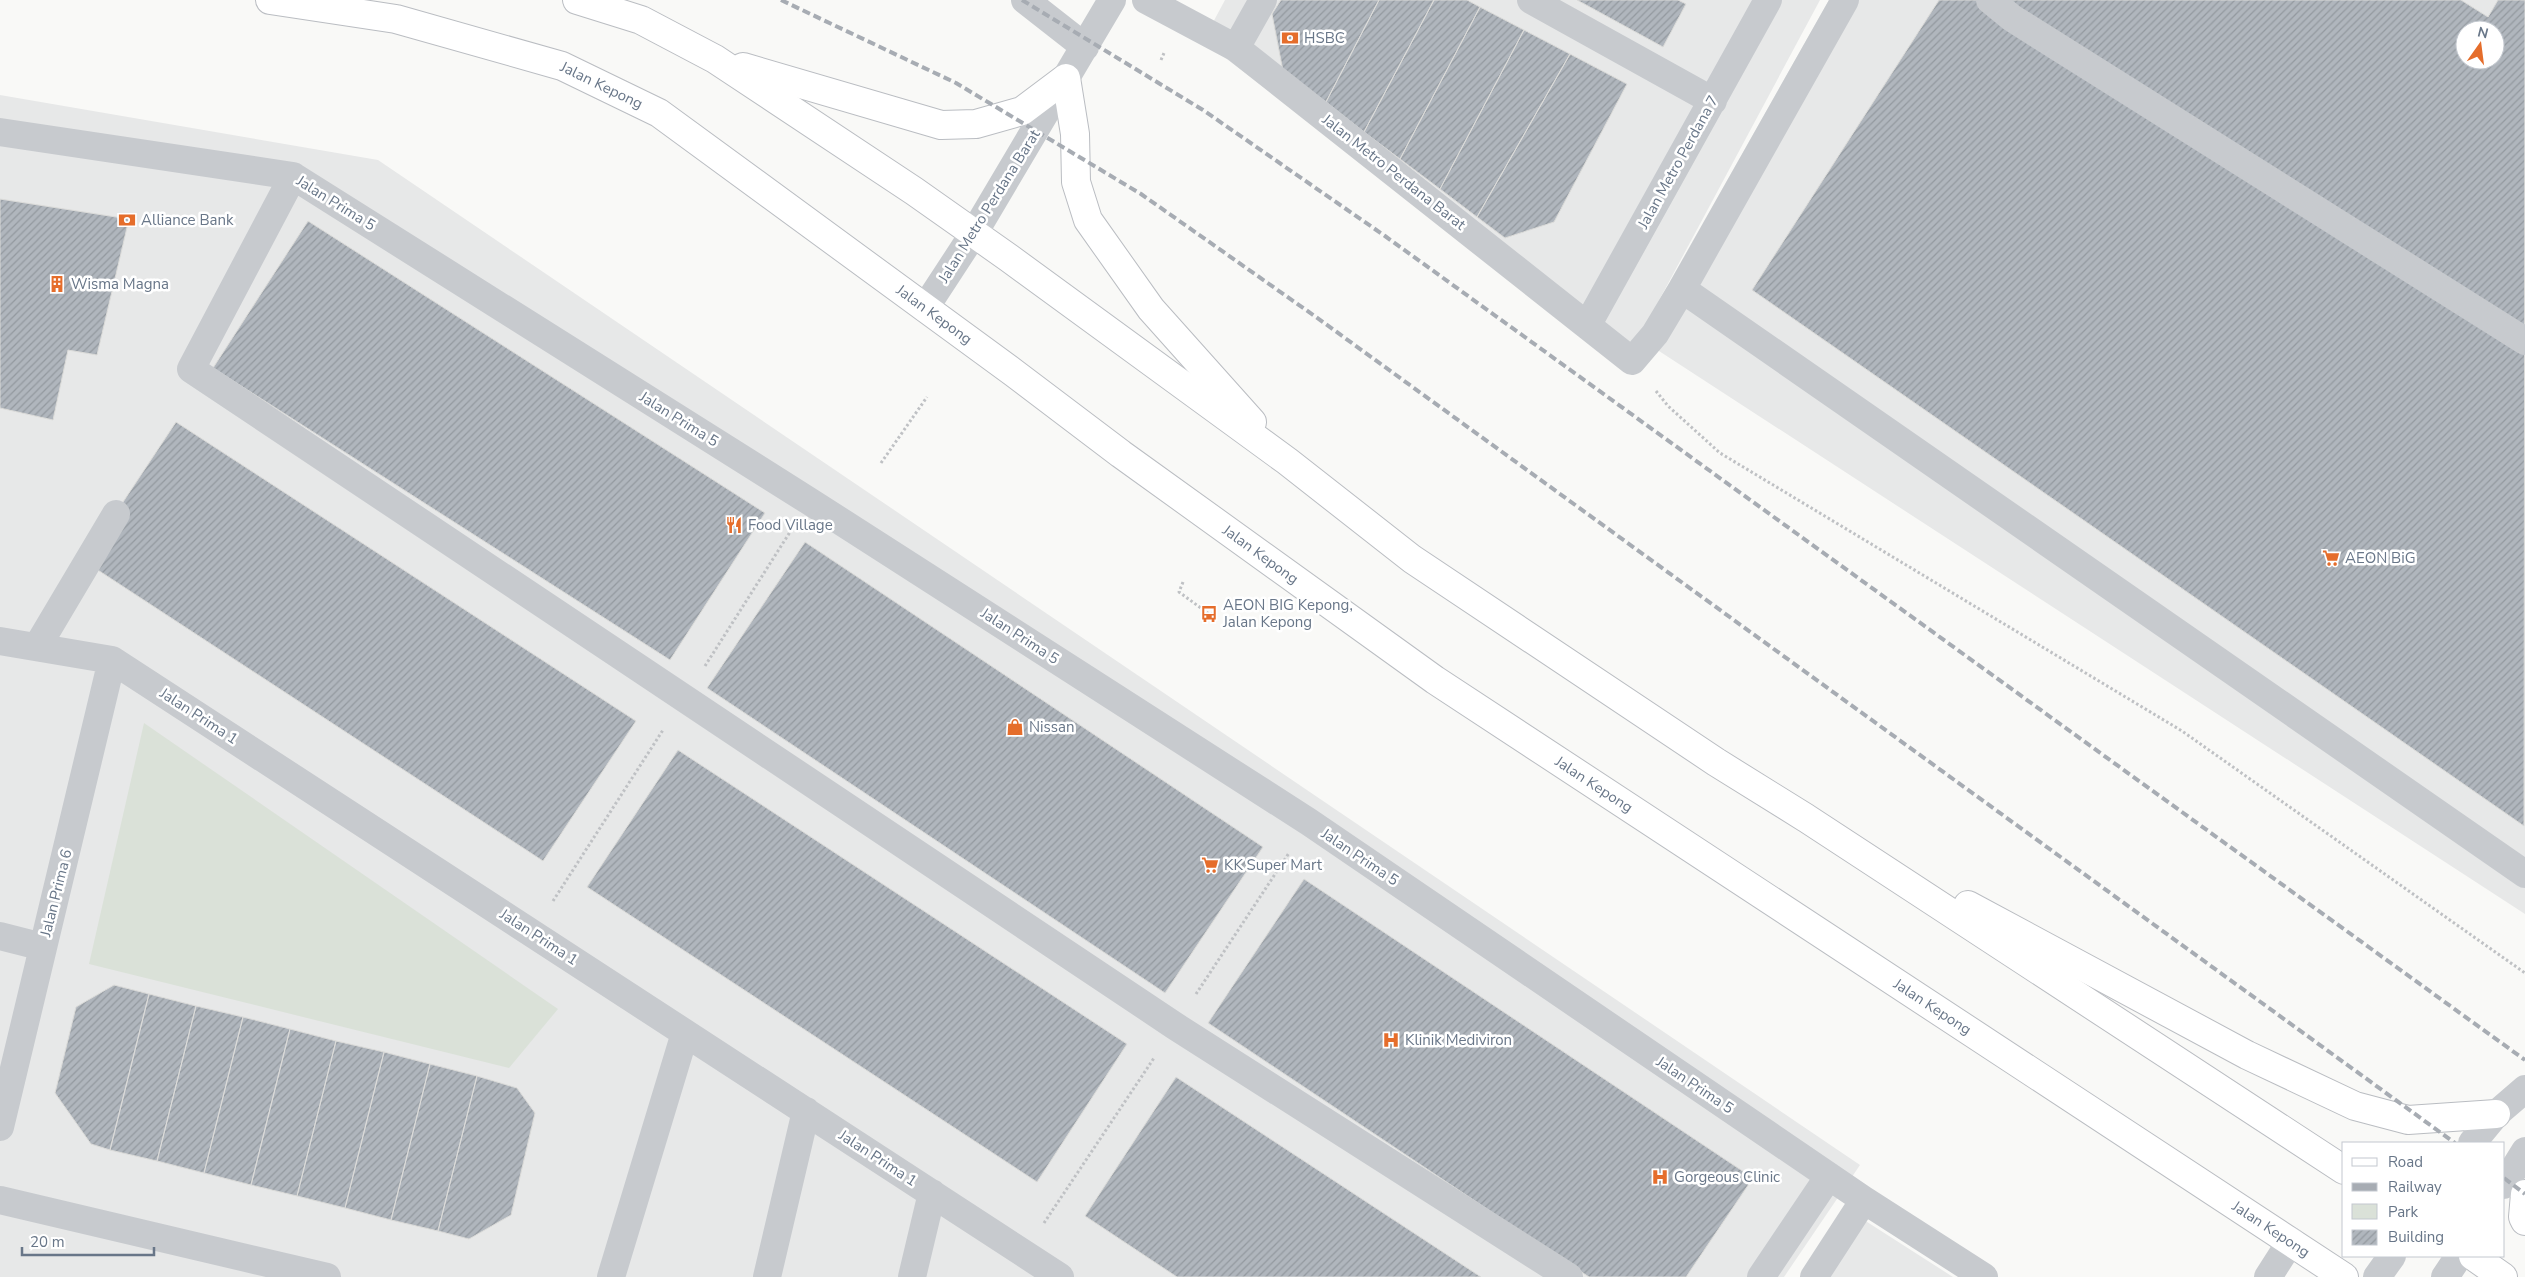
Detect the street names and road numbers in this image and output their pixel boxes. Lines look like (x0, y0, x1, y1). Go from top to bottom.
street label: Jalan Kepong (556, 56, 646, 114)
street label: Jalan Metro Perdana 7 (1633, 92, 1723, 233)
street label: Jalan Metro Perdana Barat (1317, 109, 1471, 235)
street label: Jalan Metro Perdana Barat (933, 125, 1045, 287)
street label: Jalan Prima 5 (292, 170, 379, 235)
street label: Jalan Kepong (892, 280, 976, 349)
street label: Jalan Prima 5 (635, 386, 722, 451)
street label: Jalan Kepong (1218, 520, 1303, 589)
street label: Jalan Prima 5 (976, 603, 1063, 669)
street label: Jalan Prima 1 (155, 683, 242, 749)
street label: Jalan Kepong (1550, 751, 1637, 817)
street label: Jalan Prima 5 (1317, 823, 1403, 890)
street label: Jalan Prima 6 (35, 847, 77, 940)
street label: Jalan Prima 1 (495, 904, 582, 970)
street label: Jalan Kepong (1889, 973, 1975, 1040)
street label: Jalan Prima 5 (1652, 1051, 1738, 1118)
street label: Jalan Prima 1 (834, 1125, 921, 1191)
street label: Jalan Kepong (2227, 1196, 2314, 1262)

